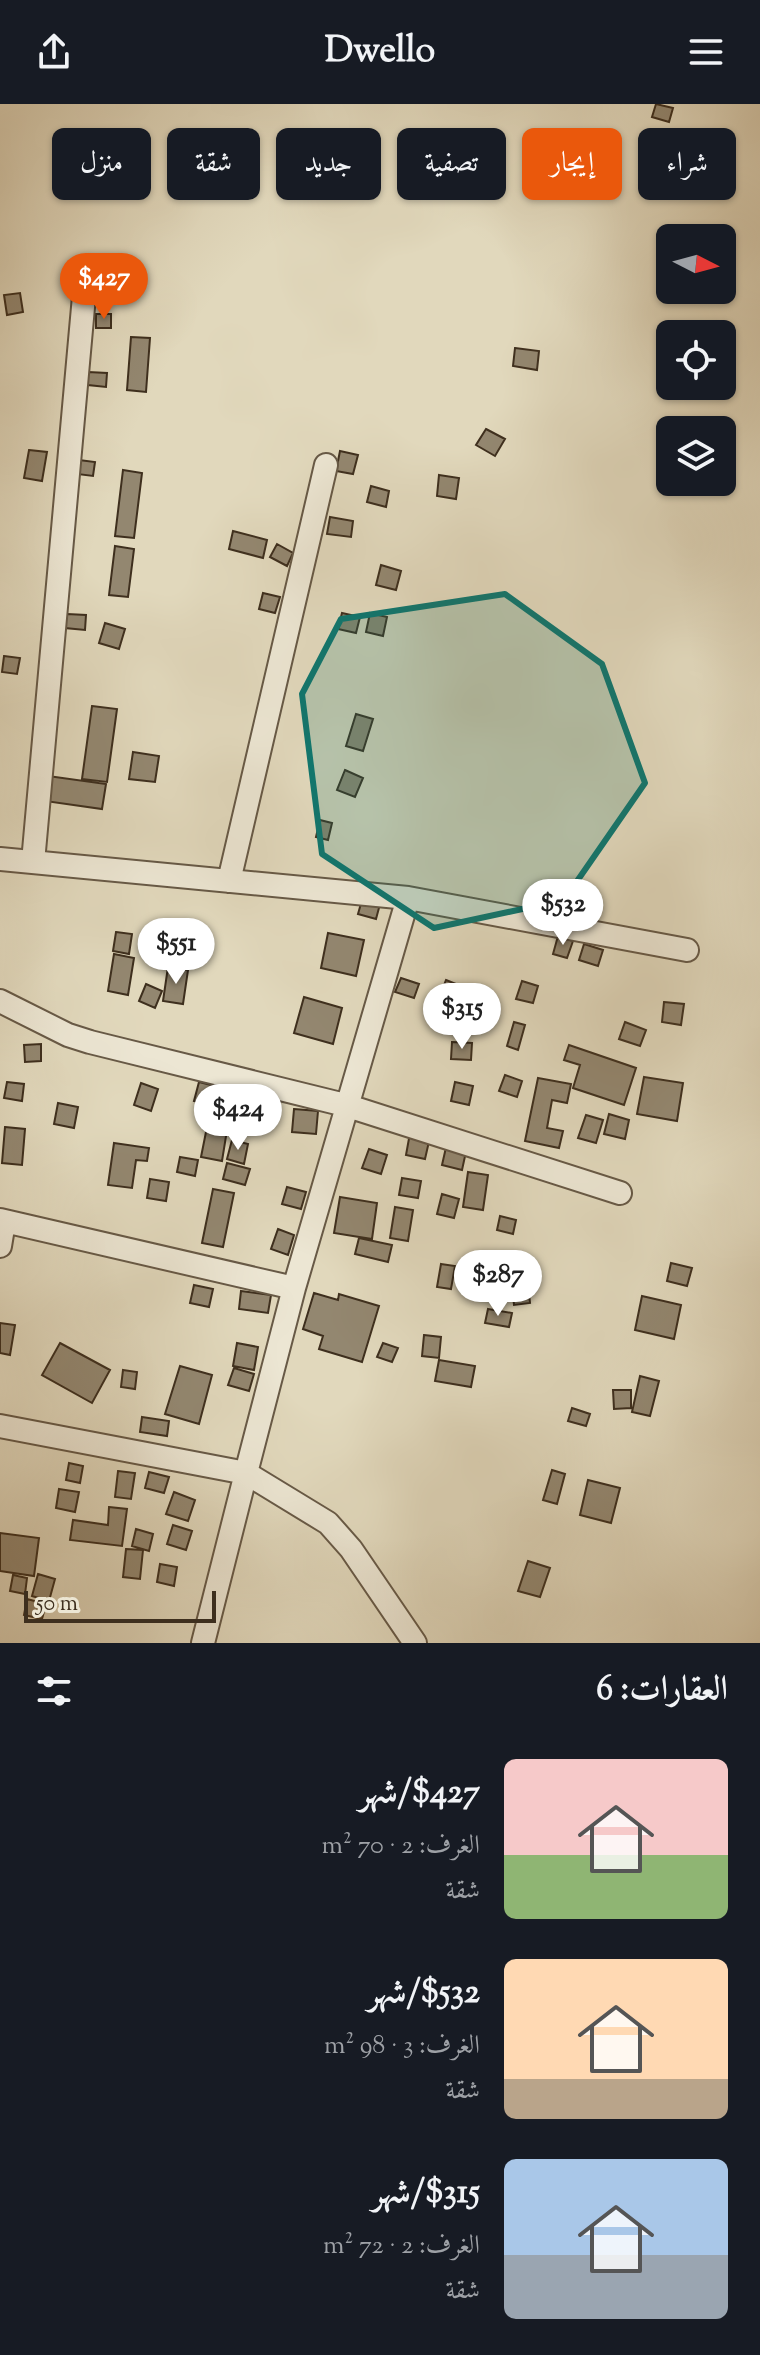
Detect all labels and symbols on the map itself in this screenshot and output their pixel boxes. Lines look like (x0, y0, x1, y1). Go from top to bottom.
north arrow (656, 224, 736, 304)
pin: $427 (57, 253, 151, 321)
pin: $532 (516, 879, 610, 947)
pin: $551 (129, 918, 223, 986)
pin: $315 (415, 983, 509, 1051)
pin: $424 (191, 1084, 285, 1152)
pin: $287 (451, 1250, 545, 1318)
scale bar (24, 1587, 216, 1623)

